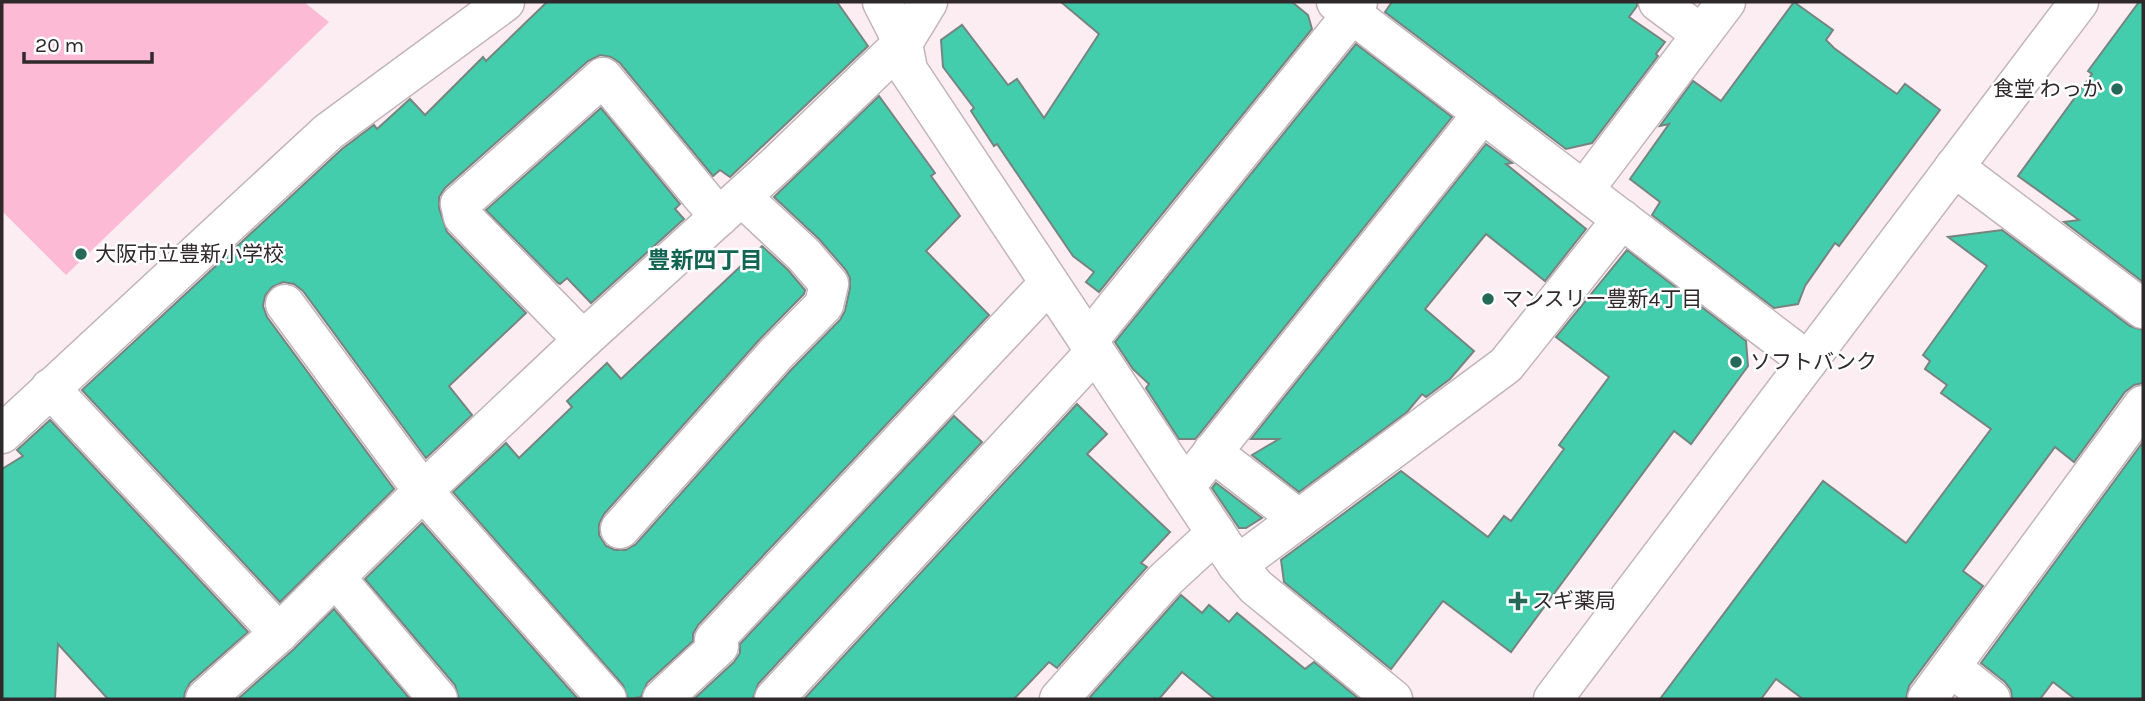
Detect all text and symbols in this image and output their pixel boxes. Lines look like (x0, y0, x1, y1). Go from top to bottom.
scale bar (24, 21, 152, 65)
text: 20 m (35, 33, 84, 57)
place label: 食堂 わっか (1993, 77, 2103, 101)
marker: 食堂 わっか (2109, 81, 2125, 97)
place label: 大阪市立豊新小学校 (95, 242, 284, 266)
marker: 大阪市立豊新小学校 (73, 246, 89, 262)
district label: 豊新四丁目 (648, 247, 763, 274)
place label: マンスリー豊新4丁目 (1502, 287, 1702, 311)
marker: マンスリー豊新4丁目 (1480, 291, 1496, 307)
place label: ソフトバンク (1750, 350, 1877, 374)
marker: ソフトバンク (1728, 354, 1744, 370)
place label: スギ薬局 (1532, 589, 1616, 613)
marker: スギ薬局 (1510, 593, 1526, 609)

